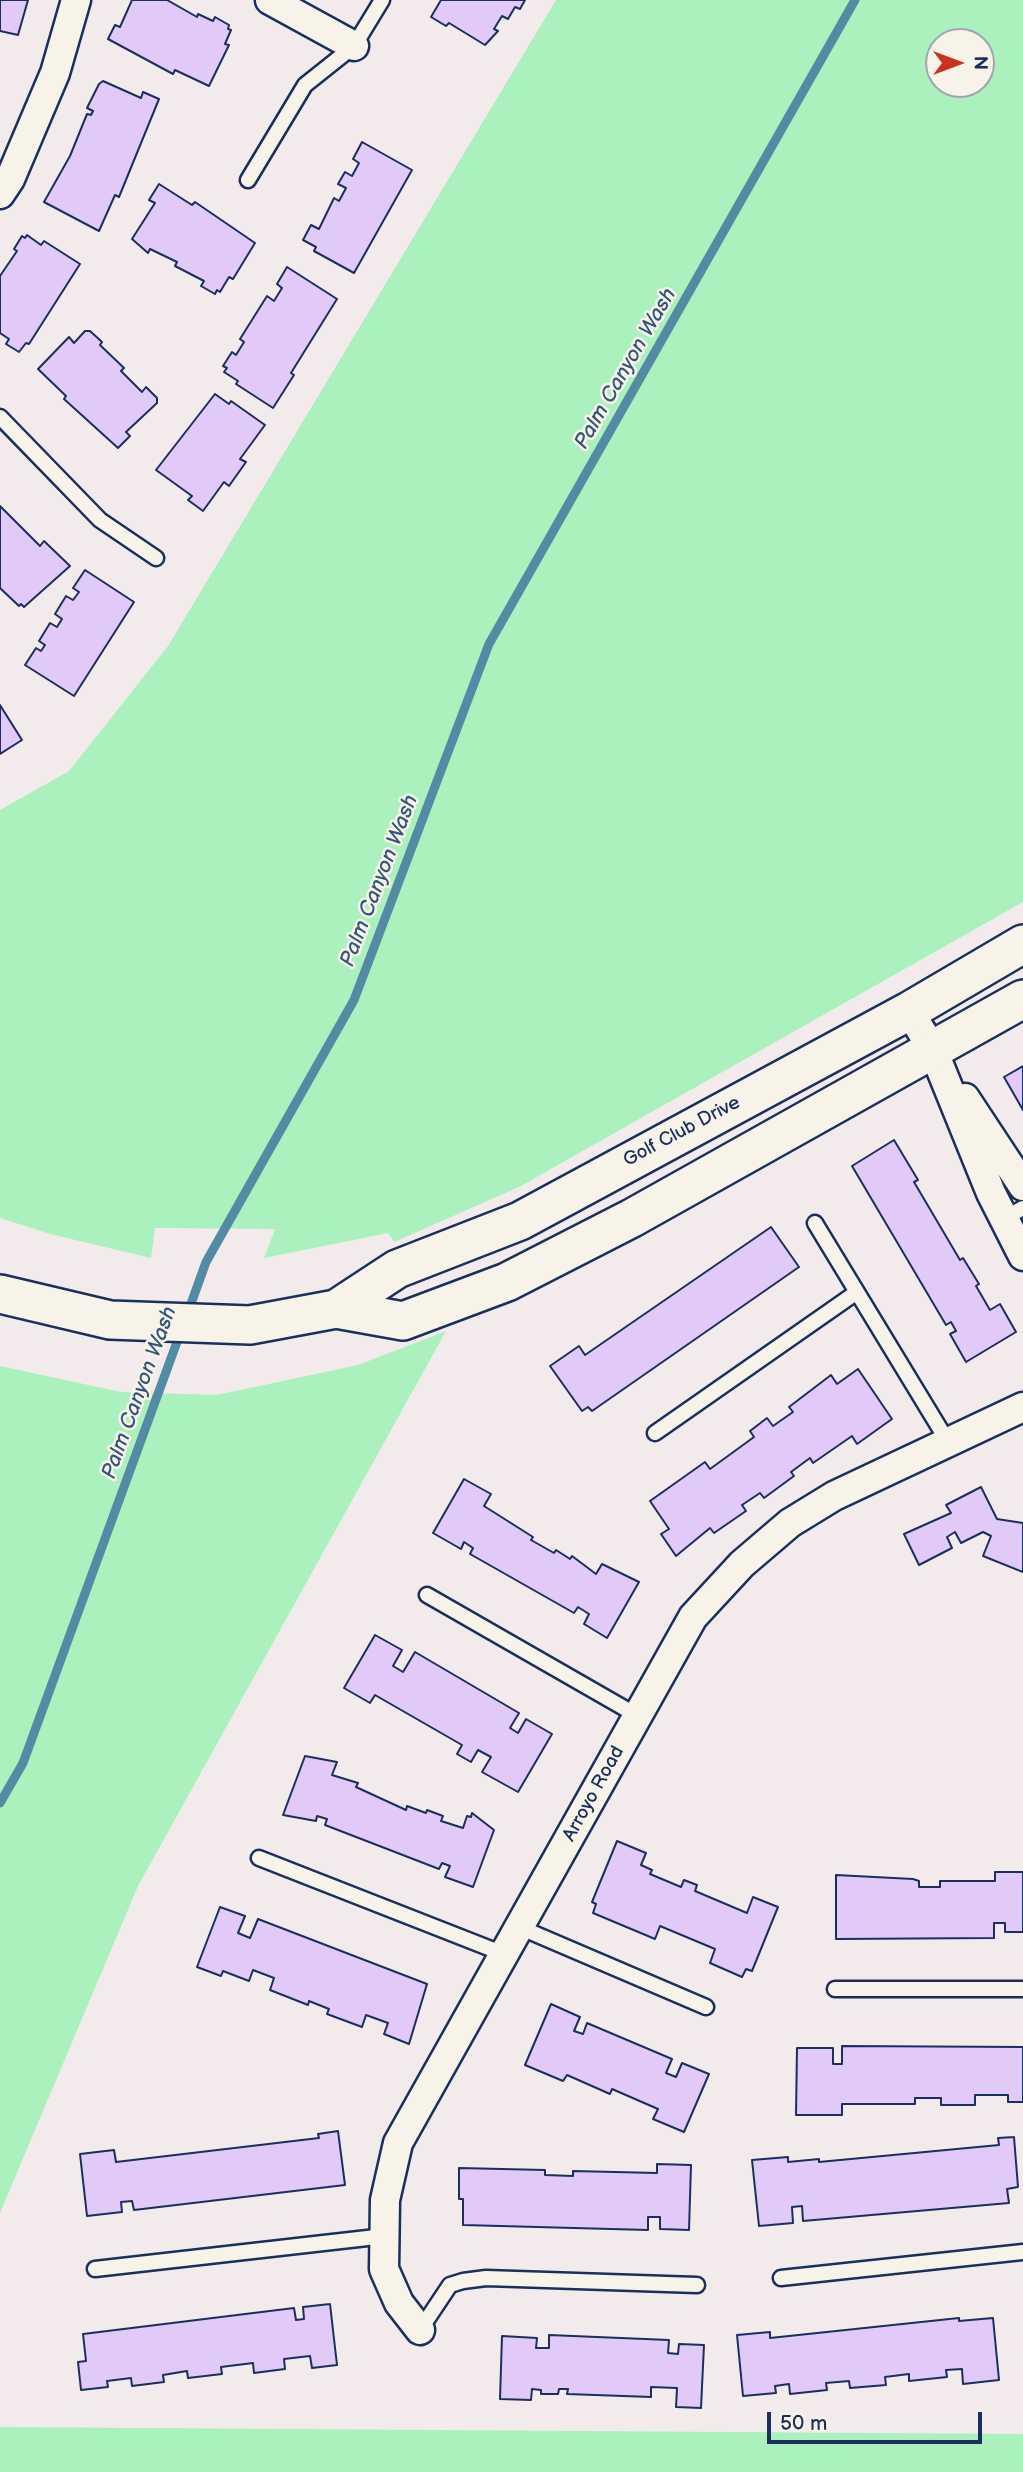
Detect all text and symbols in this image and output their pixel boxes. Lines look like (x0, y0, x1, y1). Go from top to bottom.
north arrow (925, 28, 995, 98)
text: N (968, 56, 991, 70)
water label: Palm Canyon Wash (570, 284, 682, 454)
water label: Palm Canyon Wash (336, 792, 424, 970)
street label: Golf Club Drive (620, 1092, 744, 1172)
water label: Palm Canyon Wash (97, 1303, 183, 1483)
street label: Arroyo Road (558, 1742, 630, 1846)
scale bar (771, 2398, 986, 2442)
text: 50 m (780, 2411, 827, 2436)

